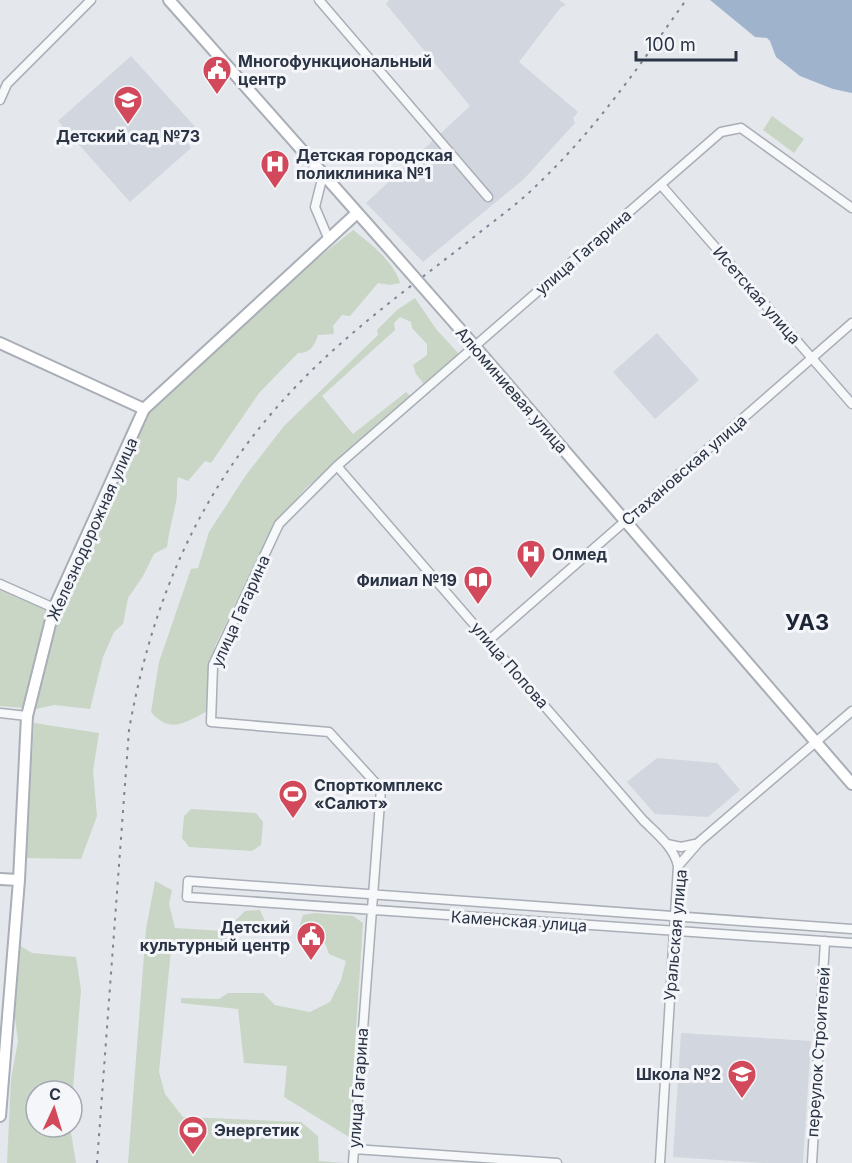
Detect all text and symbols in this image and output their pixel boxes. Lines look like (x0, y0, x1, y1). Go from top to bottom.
scale bar (636, 24, 736, 62)
text: 100 m (645, 34, 696, 55)
place label: Многофункциональный центр (238, 51, 432, 89)
public building icon: Многофункциональный центр (201, 54, 233, 96)
school or university icon: Детский сад №73 (112, 84, 144, 126)
place label: Детский сад №73 (56, 126, 200, 146)
place label: Детская городская поликлиника №1 (296, 145, 453, 183)
hospital icon: Детская городская поликлиника №1 (259, 148, 291, 190)
street label: улица Гагарина (531, 205, 635, 299)
street label: Исетская улица (709, 242, 805, 348)
street label: Алюминиевая улица (452, 323, 572, 457)
street label: Стахановская улица (617, 410, 751, 530)
street label: Железнодорожная улица (42, 434, 142, 624)
hospital icon: Олмед (515, 538, 547, 580)
place label: Олмед (552, 544, 608, 564)
street label: улица Гагарина (206, 552, 274, 670)
library icon: Филиал №19 (462, 564, 494, 606)
place label: Филиал №19 (356, 570, 457, 590)
district label: УАЗ (785, 609, 829, 635)
street label: улица Попова (467, 618, 553, 712)
place label: Спорткомплекс «Салют» (314, 775, 443, 813)
sports icon: Спорткомплекс «Салют» (277, 778, 309, 820)
street label: Уральская улица (659, 868, 691, 1002)
street label: Каменская улица (450, 906, 588, 936)
place label: Детский культурный центр (140, 917, 290, 955)
public building icon: Детский культурный центр (295, 920, 327, 962)
street label: переулок Строителей (802, 966, 834, 1138)
street label: улица Гагарина (344, 1027, 372, 1149)
school or university icon: Школа №2 (726, 1058, 758, 1100)
place label: Школа №2 (636, 1064, 721, 1084)
north arrow (24, 1079, 84, 1139)
text: С (48, 1084, 62, 1104)
sports icon: Энергетик (177, 1114, 209, 1156)
place label: Энергетик (214, 1120, 300, 1140)

